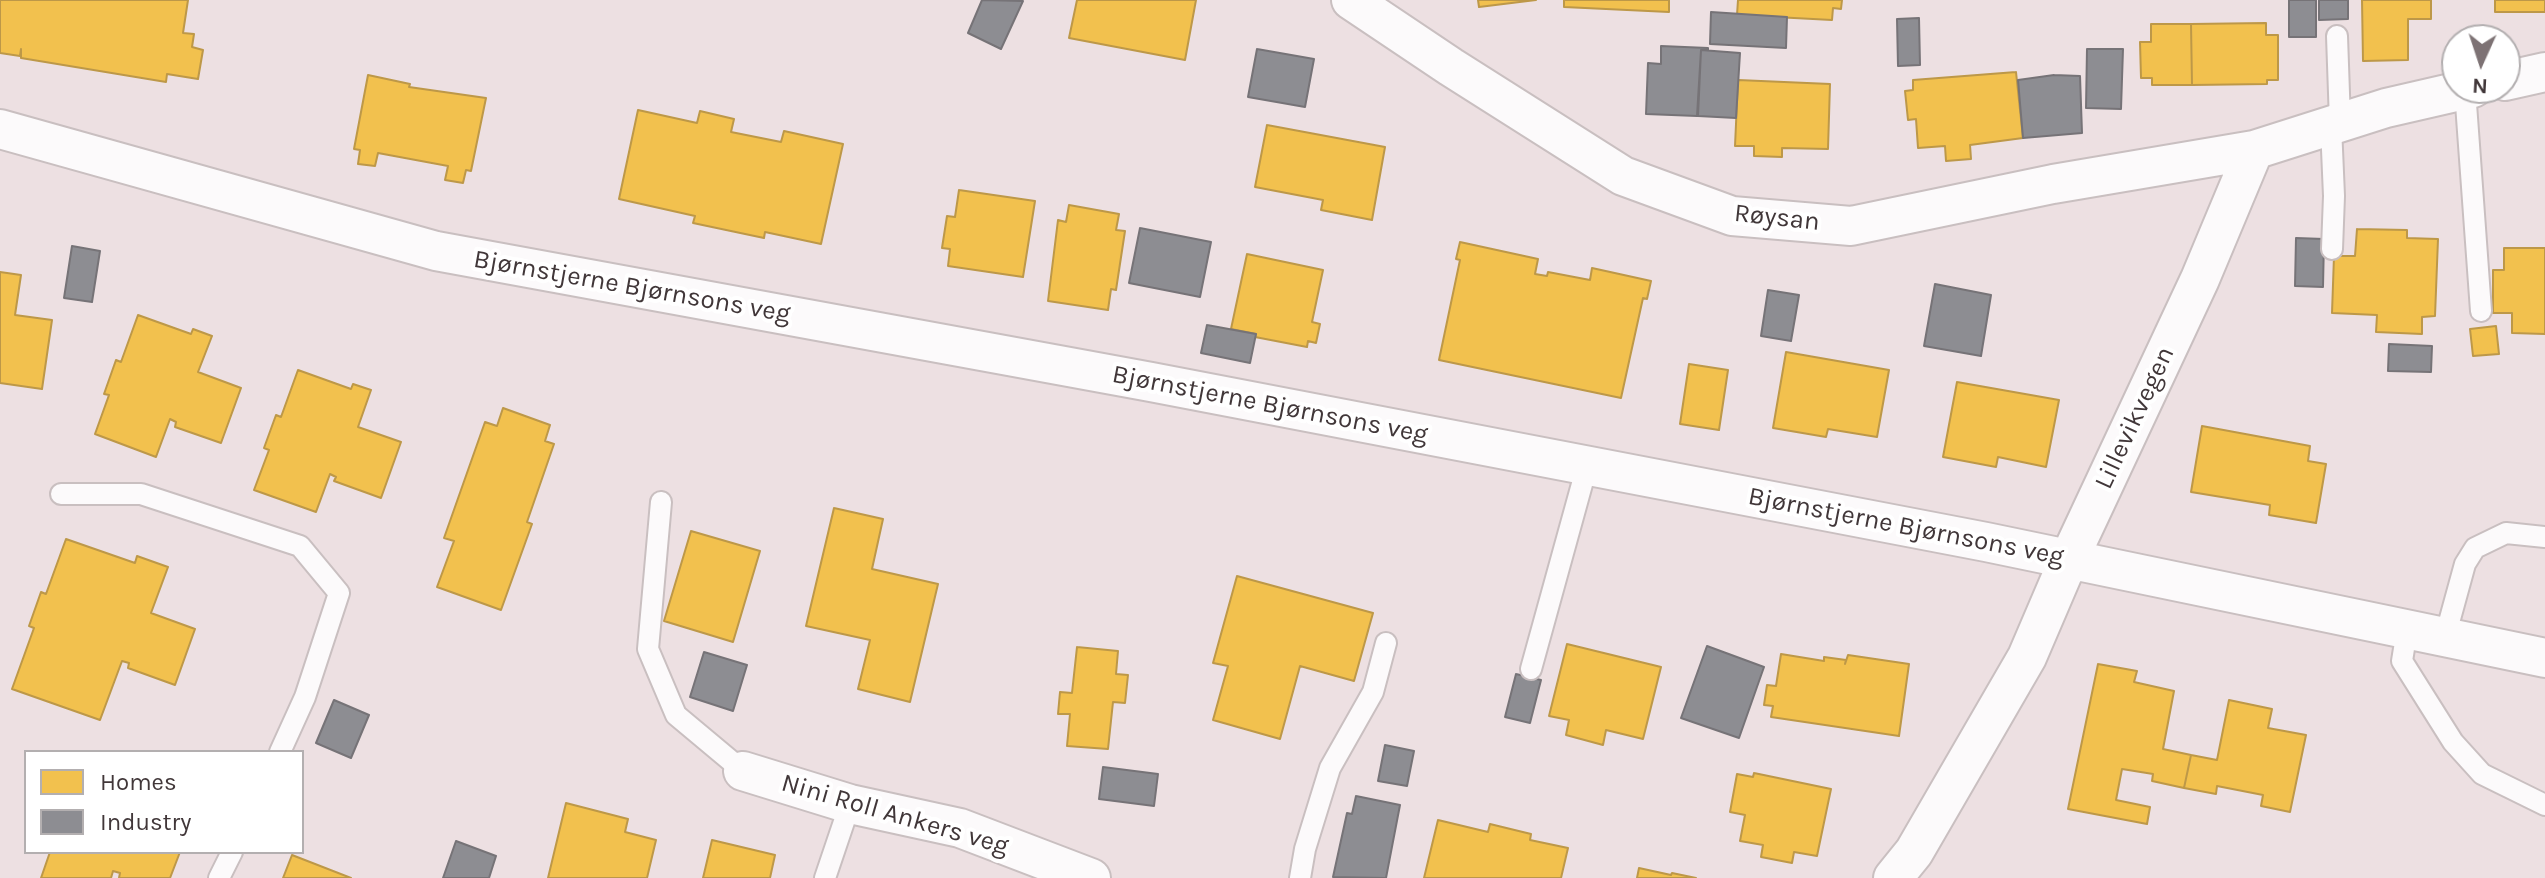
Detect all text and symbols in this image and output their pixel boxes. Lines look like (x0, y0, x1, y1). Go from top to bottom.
north arrow (2441, 24, 2521, 104)
text: N (2471, 73, 2488, 99)
street label: Røysan (1733, 198, 1821, 238)
street label: Bjørnstjerne Bjørnsons veg (471, 244, 793, 330)
street label: Lillevikvegen (2088, 342, 2182, 494)
street label: Bjørnstjerne Bjørnsons veg (1109, 359, 1431, 451)
street label: Bjørnstjerne Bjørnsons veg (1745, 481, 2067, 573)
legend (24, 750, 304, 854)
text: Homes (100, 768, 177, 796)
street label: Nini Roll Ankers veg (778, 768, 1012, 862)
text: Industry (100, 808, 191, 836)

